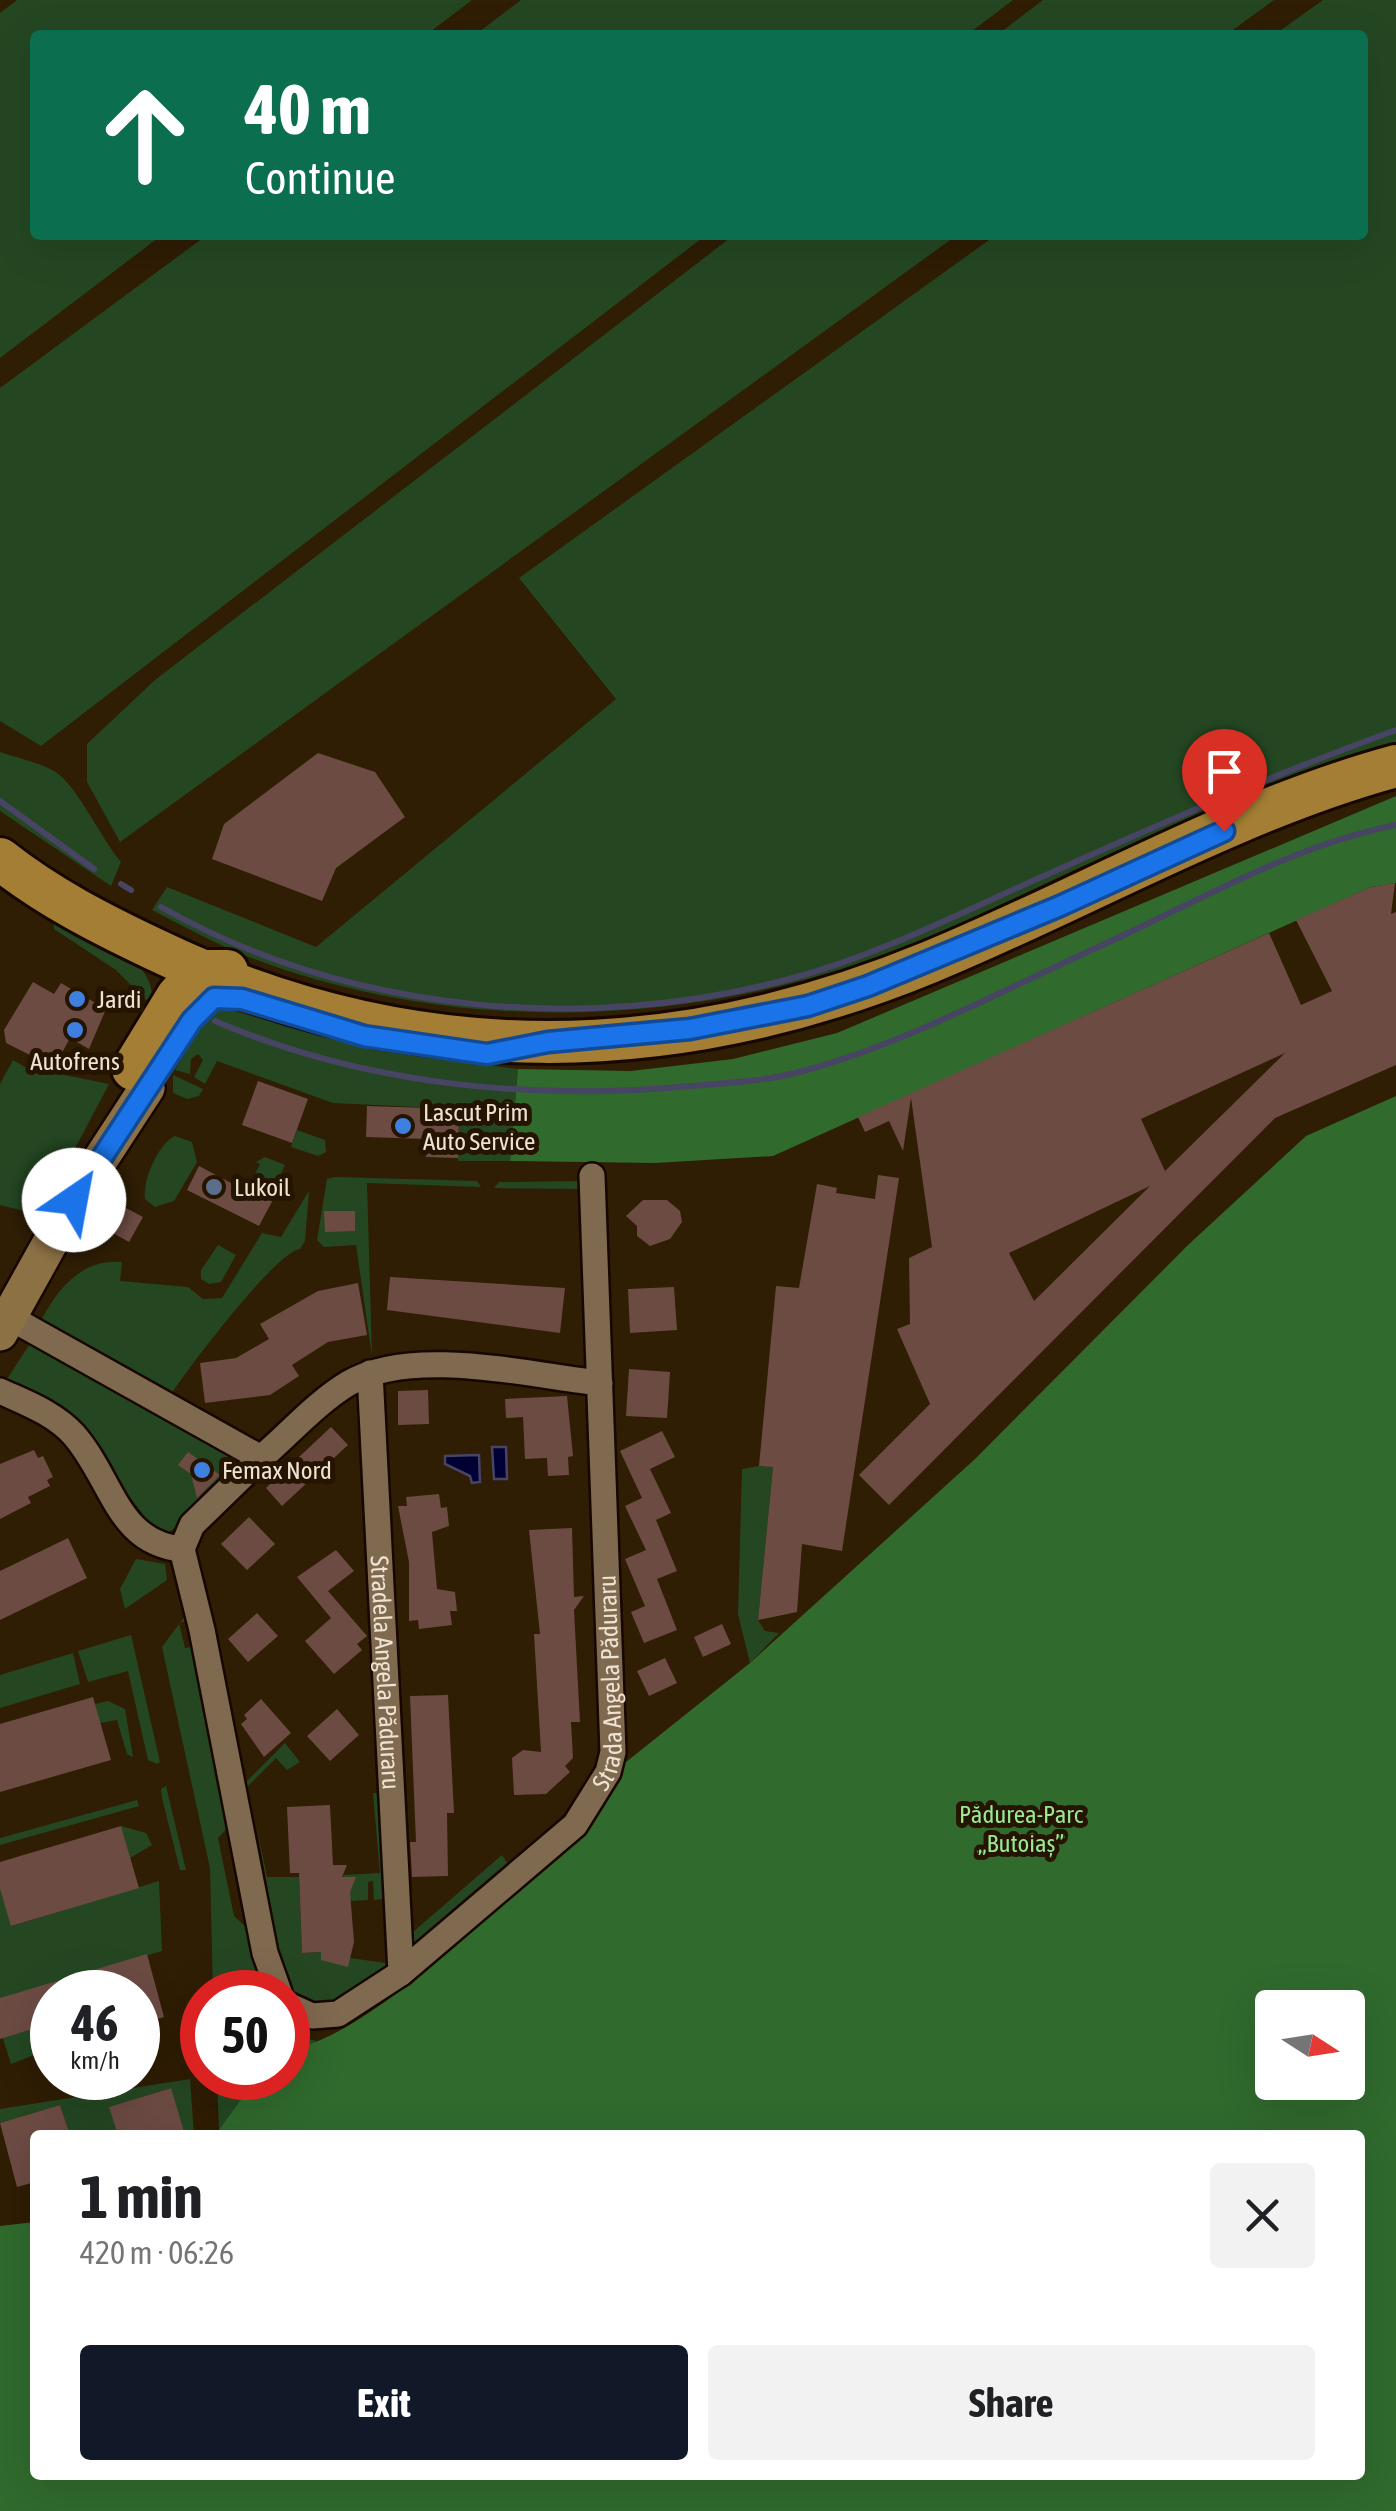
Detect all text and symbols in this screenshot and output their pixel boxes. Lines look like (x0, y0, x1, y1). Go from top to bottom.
text: 40 m (245, 69, 371, 149)
icon: ahead (80, 70, 210, 200)
text: Continue (245, 152, 396, 204)
pin (1182, 729, 1267, 832)
icon: arrive (1197, 744, 1252, 799)
place label: Jardi (97, 985, 142, 1013)
marker: Jardi (66, 988, 88, 1010)
marker: Autofrens (64, 1019, 86, 1041)
place label: Autofrens (30, 1047, 120, 1075)
place label: Lascut Prim Auto Service (423, 1098, 535, 1155)
marker: Lascut Prim Auto Service (392, 1115, 414, 1137)
position arrow (22, 1148, 126, 1252)
place label: Lukoil (234, 1173, 291, 1201)
marker: Lukoil (203, 1176, 225, 1198)
place label: Femax Nord (222, 1456, 332, 1484)
marker: Femax Nord (191, 1459, 213, 1481)
street label: Stradela Angela Păduraru (365, 1555, 406, 1790)
street label: Strada Angela Păduraru (586, 1575, 627, 1795)
park label: Pădurea-Parc „Butoiaș” (959, 1800, 1084, 1857)
speed limit sign: 50 (180, 1970, 310, 2100)
north arrow (1255, 1990, 1365, 2100)
map controls (1255, 1990, 1365, 2100)
text: 46 (71, 1994, 118, 2052)
text: km/h (70, 2046, 120, 2074)
text: 1 min (80, 2162, 203, 2231)
button: close (1210, 2163, 1315, 2268)
text: 420 m · 06:26 (80, 2234, 234, 2271)
button: Exit (80, 2345, 688, 2460)
button: Share (708, 2345, 1315, 2460)

